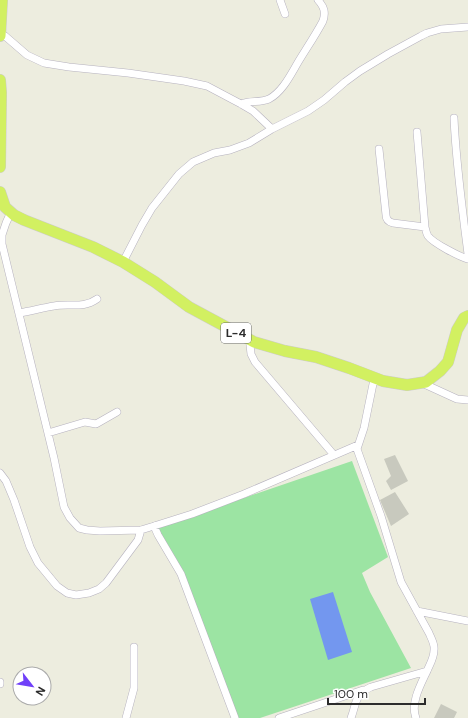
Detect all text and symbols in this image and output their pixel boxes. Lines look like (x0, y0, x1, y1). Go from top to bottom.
road number: L-4 (221, 323, 251, 343)
north arrow (12, 666, 52, 706)
scale bar (328, 680, 425, 706)
text: N (33, 684, 49, 698)
text: 100 m (334, 686, 368, 702)

